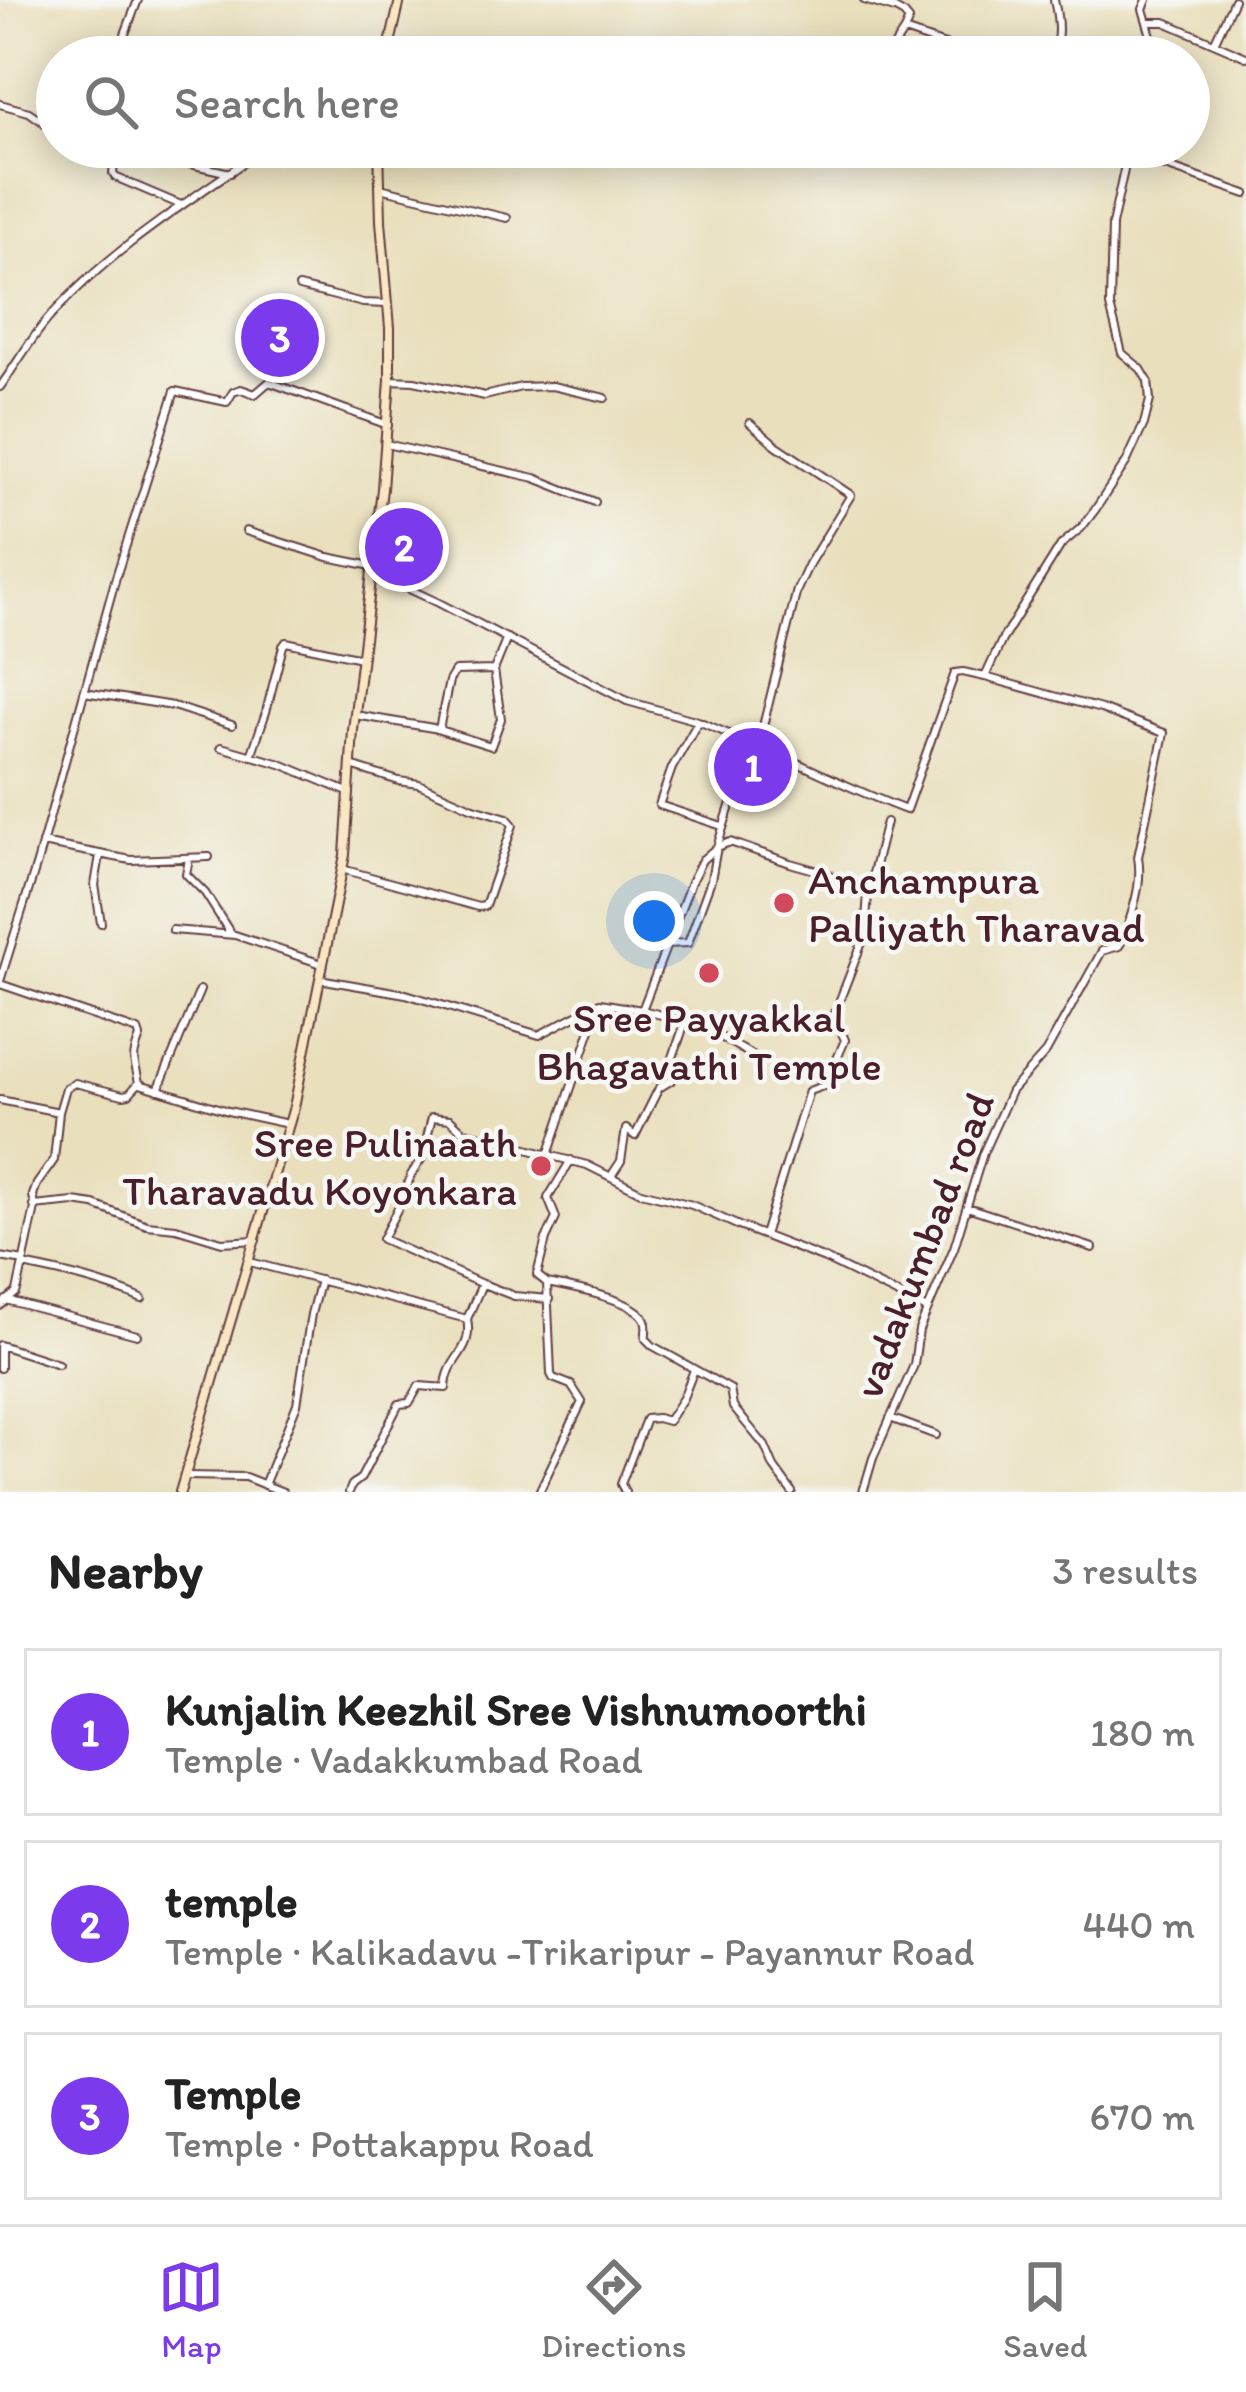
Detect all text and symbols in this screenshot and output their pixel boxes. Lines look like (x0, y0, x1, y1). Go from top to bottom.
search box (36, 36, 1210, 168)
icon: search (78, 69, 144, 135)
text: Search here (174, 75, 400, 129)
pin: 3 (241, 293, 319, 383)
pin: 2 (365, 502, 443, 592)
pin: 1 (714, 722, 792, 812)
place label: Anchampura Palliyath Tharavad (808, 854, 1145, 953)
marker: Anchampura Palliyath Tharavad (771, 890, 797, 916)
your location (624, 891, 684, 951)
marker: Sree Payyakkal Bhagavathi Temple (696, 960, 722, 986)
place label: Sree Payyakkal Bhagavathi Temple (536, 992, 882, 1091)
street label: vadakumbad road (842, 1085, 1005, 1405)
place label: Sree Pulinaath Tharavadu Koyonkara (122, 1117, 517, 1216)
marker: Sree Pulinaath Tharavadu Koyonkara (528, 1153, 554, 1179)
text: Nearby (48, 1540, 203, 1601)
text: 3 results (1052, 1547, 1198, 1594)
text: Kunjalin Keezhil Sree Vishnumoorthi (165, 1682, 867, 1736)
text: 1 (81, 1709, 99, 1756)
text: 180 m (1090, 1709, 1195, 1756)
text: Temple · Vadakkumbad Road (165, 1736, 643, 1783)
text: temple (165, 1874, 298, 1928)
text: 2 (80, 1901, 100, 1948)
text: 440 m (1083, 1901, 1195, 1948)
text: Temple · Kalikadavu -Trikaripur - Payannur Road (165, 1928, 974, 1975)
text: Temple (165, 2066, 301, 2120)
text: 3 (79, 2093, 101, 2140)
text: 670 m (1089, 2093, 1195, 2140)
text: Temple · Pottakappu Road (165, 2120, 594, 2167)
tab: Map (158, 2254, 224, 2365)
tab: Directions (541, 2254, 686, 2365)
tab: Saved (1003, 2254, 1088, 2365)

